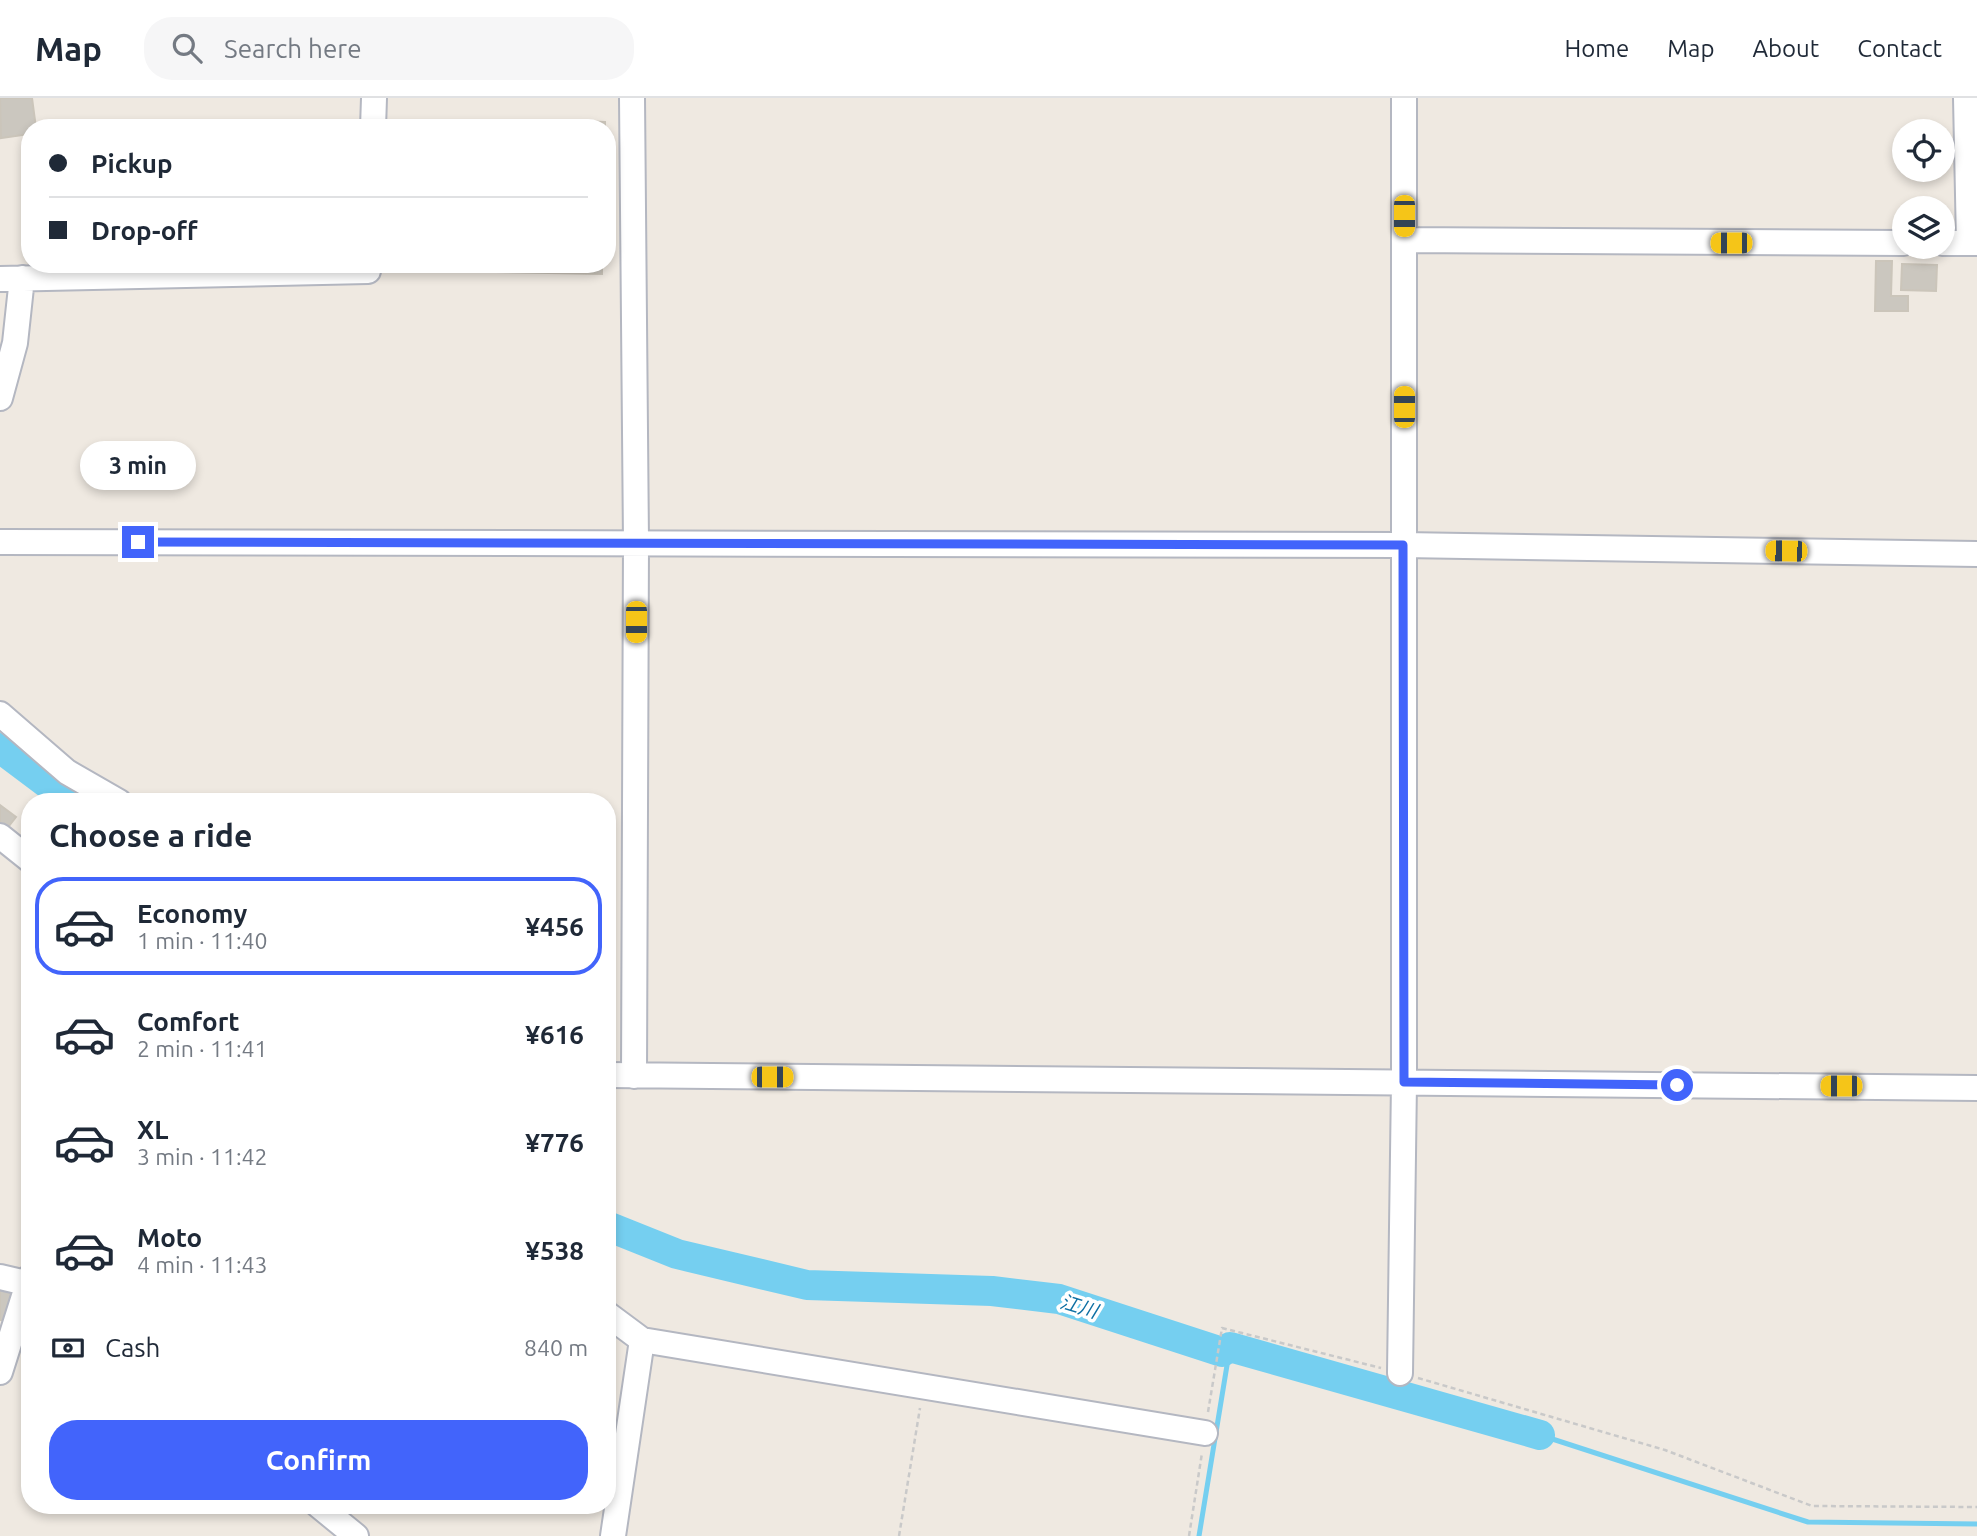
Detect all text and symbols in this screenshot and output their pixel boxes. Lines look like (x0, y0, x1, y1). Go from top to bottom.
search box (144, 17, 634, 80)
icon: search (168, 29, 206, 67)
text: Map (35, 30, 102, 67)
text: Search here (224, 34, 362, 63)
text: Home (1564, 35, 1629, 62)
text: Map (1667, 35, 1714, 62)
text: About (1752, 35, 1819, 62)
text: Contact (1857, 35, 1942, 62)
map controls (1892, 119, 1955, 259)
button: locate (1892, 119, 1955, 182)
text: Pickup (91, 149, 173, 178)
car (1394, 195, 1415, 237)
button: layers (1892, 196, 1955, 259)
text: Drop-off (91, 216, 198, 245)
car (1711, 233, 1753, 254)
car (1394, 386, 1415, 428)
callout: 3 min (80, 440, 196, 490)
text: 3 min (109, 453, 167, 478)
route end (122, 526, 154, 558)
car (1765, 540, 1808, 562)
car (626, 601, 647, 643)
text: Choose a ride (49, 817, 252, 853)
icon: car (53, 895, 116, 958)
text: Economy (137, 899, 247, 928)
text: ¥456 (525, 912, 584, 941)
text: 1 min · 11:40 (137, 928, 268, 953)
icon: car (53, 1003, 116, 1066)
text: Comfort (137, 1007, 240, 1036)
text: ¥616 (525, 1020, 584, 1049)
text: 2 min · 11:41 (137, 1036, 268, 1061)
car (752, 1067, 794, 1088)
route start (1661, 1069, 1693, 1101)
car (1821, 1076, 1863, 1097)
icon: car (53, 1111, 116, 1174)
text: XL (137, 1115, 168, 1144)
text: ¥776 (525, 1128, 584, 1157)
text: 3 min · 11:42 (137, 1144, 268, 1169)
icon: car (53, 1219, 116, 1282)
text: Moto (137, 1223, 202, 1252)
text: ¥538 (525, 1236, 584, 1265)
text: 4 min · 11:43 (137, 1252, 268, 1277)
water label: 江川 (1058, 1290, 1102, 1323)
icon: cash (49, 1329, 87, 1367)
text: Cash (105, 1333, 160, 1362)
text: 840 m (524, 1335, 588, 1360)
button: Confirm (49, 1420, 588, 1500)

